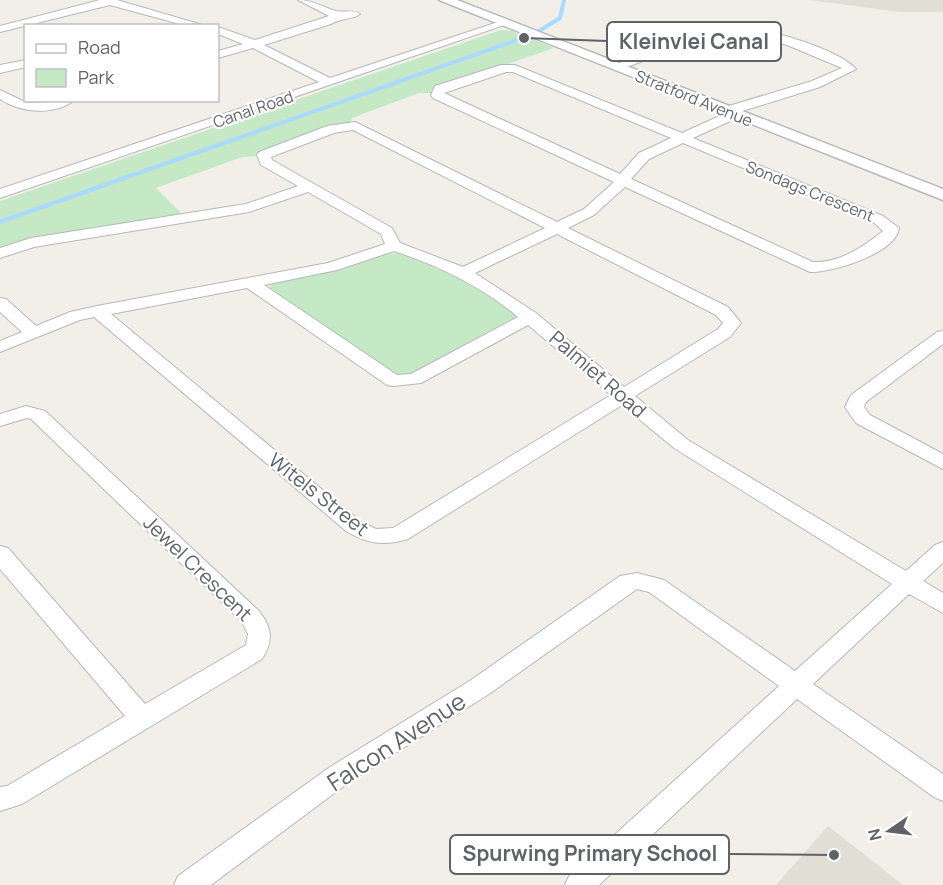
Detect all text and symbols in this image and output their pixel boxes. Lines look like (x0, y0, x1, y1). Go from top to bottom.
callout: Kleinvlei Canal (607, 22, 781, 61)
legend (24, 24, 219, 102)
text: Kleinvlei Canal (619, 27, 769, 55)
text: Road (78, 35, 121, 59)
street label: Stratford Avenue (632, 64, 756, 132)
text: Park (78, 65, 115, 89)
street label: Canal Road (210, 85, 296, 133)
street label: Sondags Crescent (743, 155, 877, 227)
street label: Palmiet Road (544, 324, 652, 424)
street label: Witels Street (263, 446, 375, 542)
street label: Jewel Crescent (138, 509, 258, 627)
street label: Falcon Avenue (320, 684, 472, 798)
north arrow (859, 801, 919, 861)
text: N (862, 826, 887, 843)
callout: Spurwing Primary School (450, 835, 729, 874)
text: Spurwing Primary School (463, 839, 717, 867)

